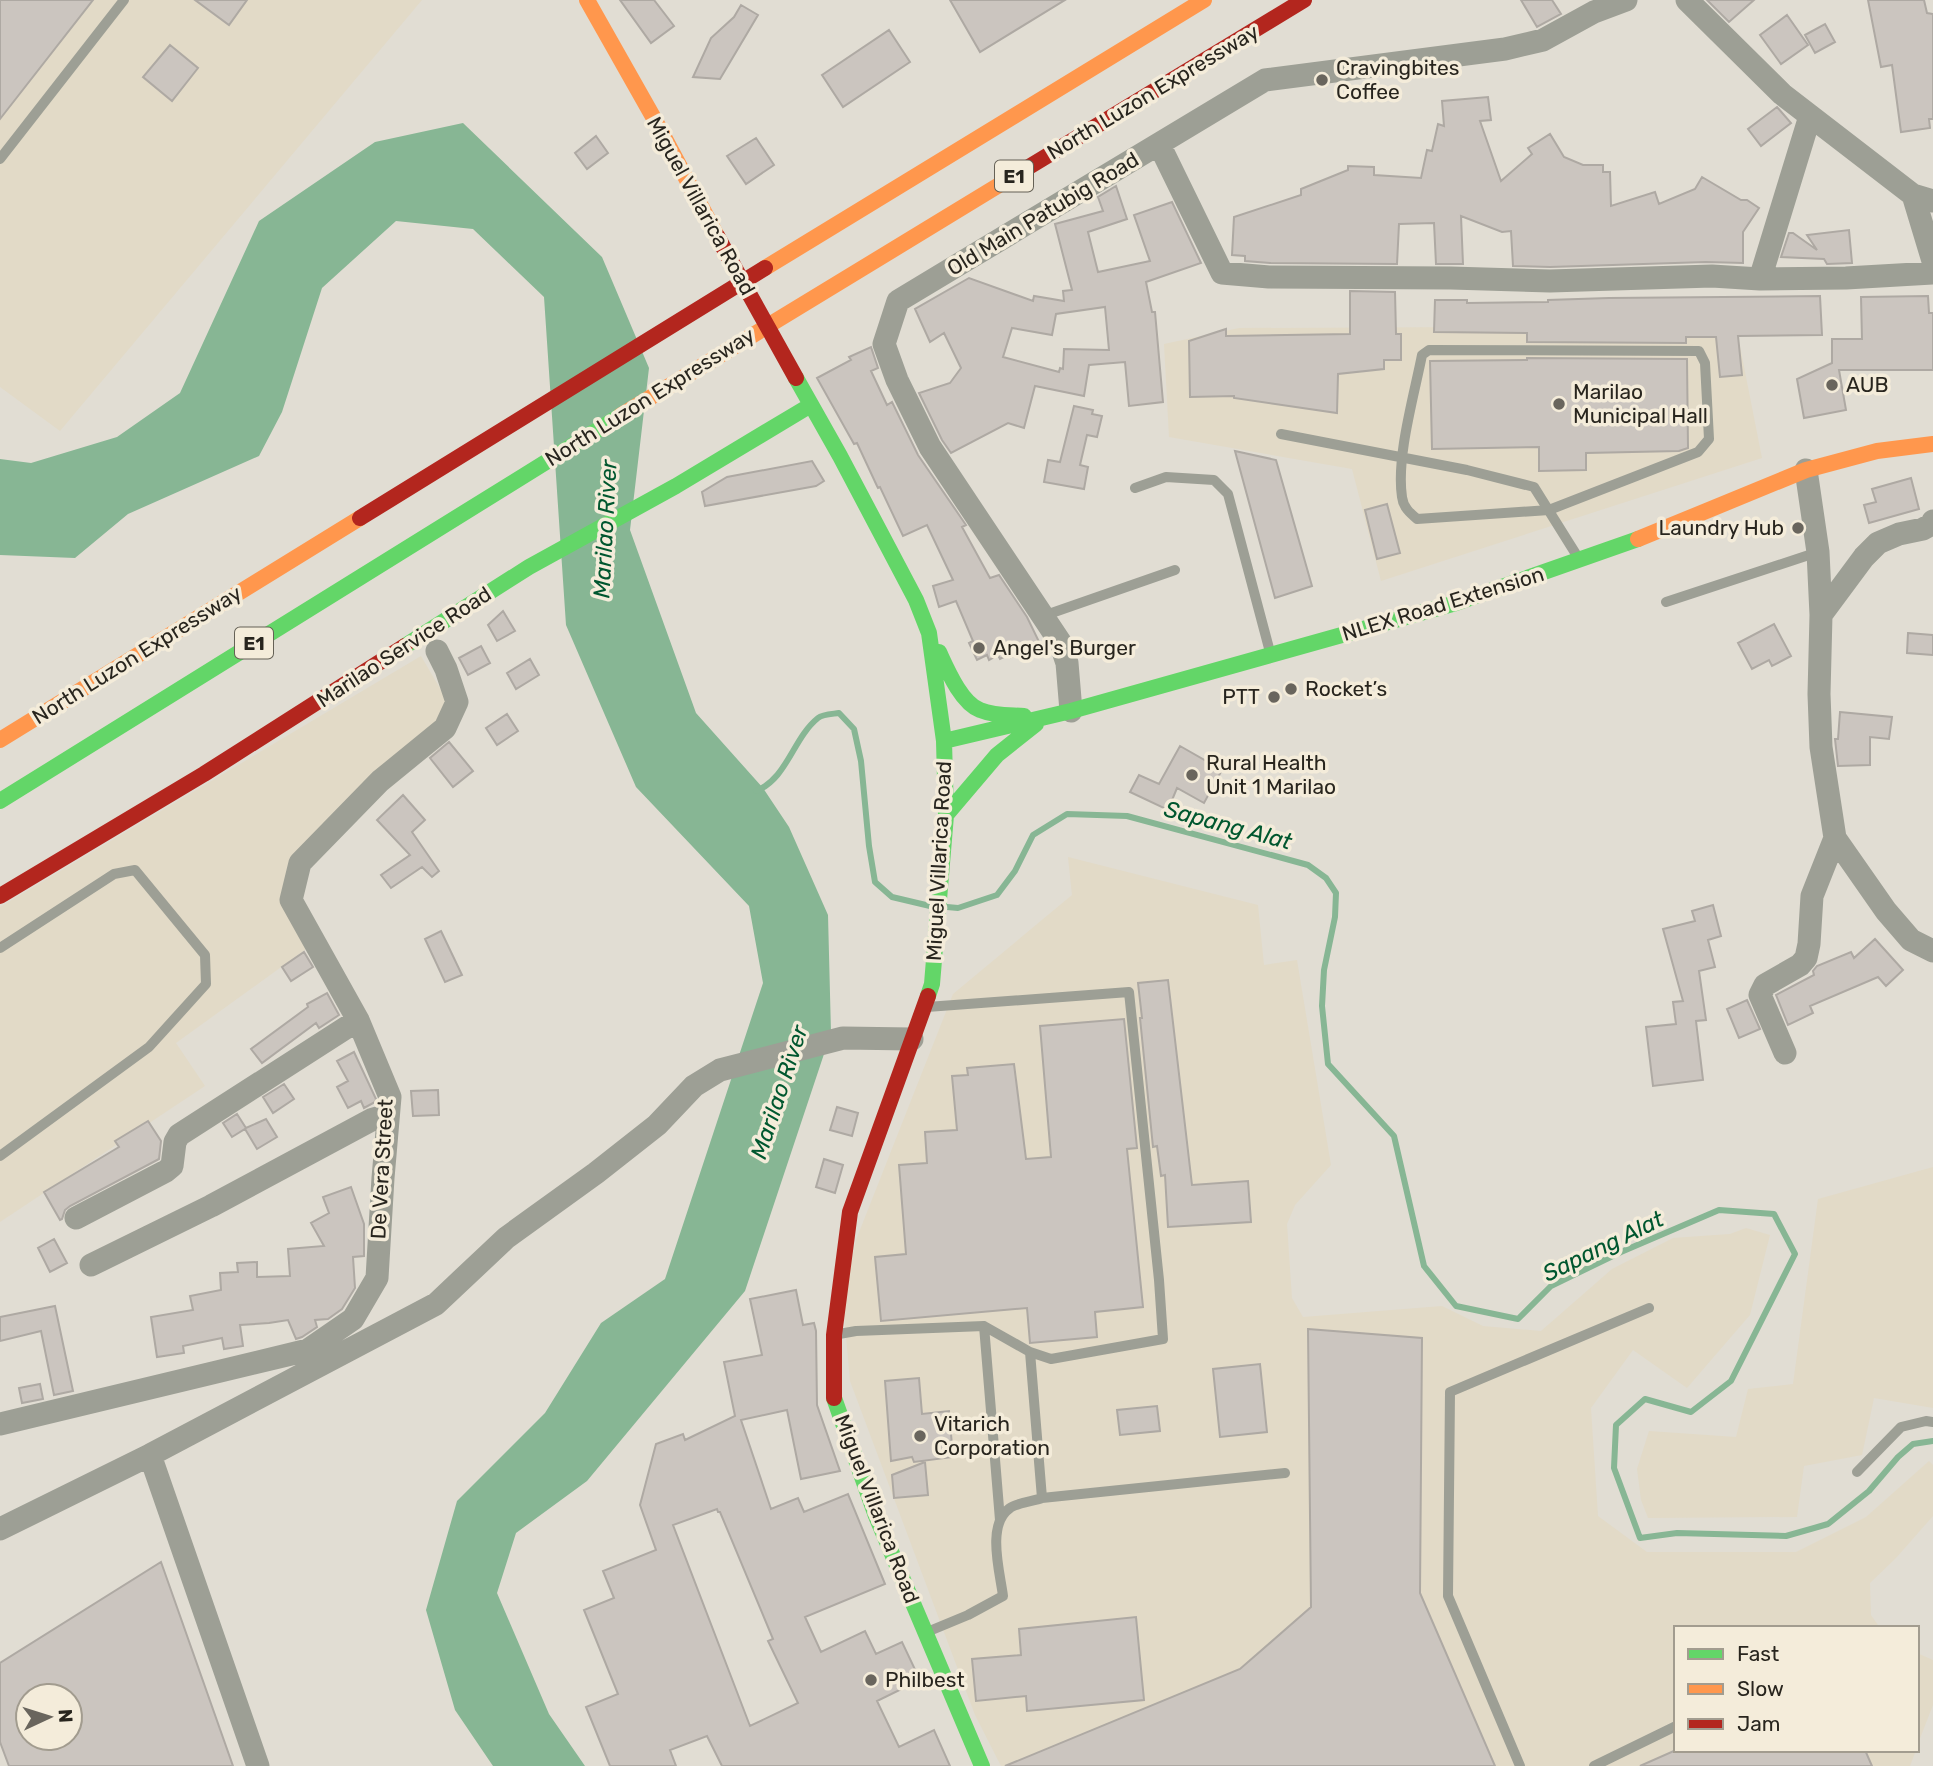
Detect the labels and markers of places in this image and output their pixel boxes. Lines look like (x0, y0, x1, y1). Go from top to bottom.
place label: Cravingbites Coffee (1336, 55, 1459, 104)
marker: Cravingbites Coffee (1314, 72, 1330, 88)
place label: AUB (1846, 372, 1889, 397)
marker: AUB (1824, 377, 1840, 393)
place label: Marilao Municipal Hall (1573, 379, 1708, 428)
marker: Marilao Municipal Hall (1551, 396, 1567, 412)
place label: Laundry Hub (1658, 515, 1784, 540)
marker: Laundry Hub (1790, 520, 1806, 536)
place label: Angel's Burger (993, 635, 1136, 660)
marker: Angel's Burger (971, 640, 987, 656)
place label: Rocket’s (1305, 676, 1387, 701)
marker: Rocket’s (1283, 681, 1299, 697)
place label: PTT (1222, 684, 1260, 709)
marker: PTT (1266, 689, 1282, 705)
place label: Rural Health Unit 1 Marilao (1206, 750, 1336, 799)
marker: Rural Health Unit 1 Marilao (1184, 767, 1200, 783)
place label: Vitarich Corporation (934, 1411, 1050, 1460)
marker: Vitarich Corporation (912, 1428, 928, 1444)
place label: Philbest (885, 1667, 965, 1692)
marker: Philbest (863, 1672, 879, 1688)

